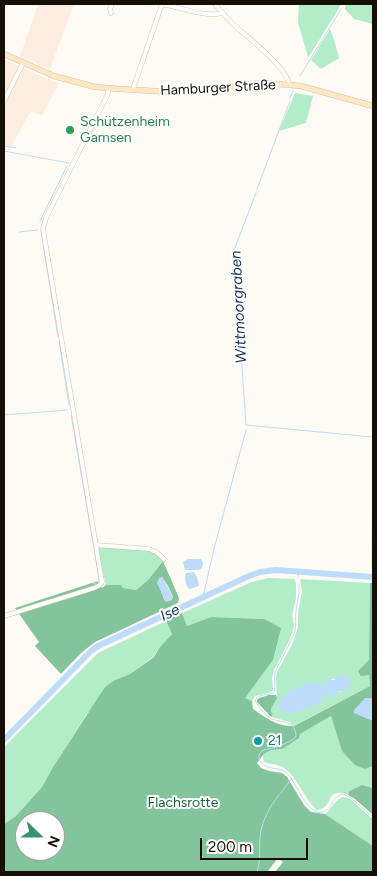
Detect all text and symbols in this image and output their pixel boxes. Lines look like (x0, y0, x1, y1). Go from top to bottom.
street label: Hamburger Straße (160, 77, 276, 99)
place label: Schützenheim Gamsen (80, 114, 170, 146)
marker: Schützenheim Gamsen (64, 124, 76, 136)
water label: Wittmoorgraben (227, 250, 251, 364)
water label: Ise (157, 601, 183, 625)
place label: 21 (268, 733, 282, 749)
marker: 21 (252, 735, 264, 747)
park label: Flachsrotte (148, 795, 218, 811)
north arrow (15, 811, 65, 861)
scale bar (202, 828, 310, 860)
text: N (44, 833, 63, 850)
text: 200 m (208, 838, 252, 856)

